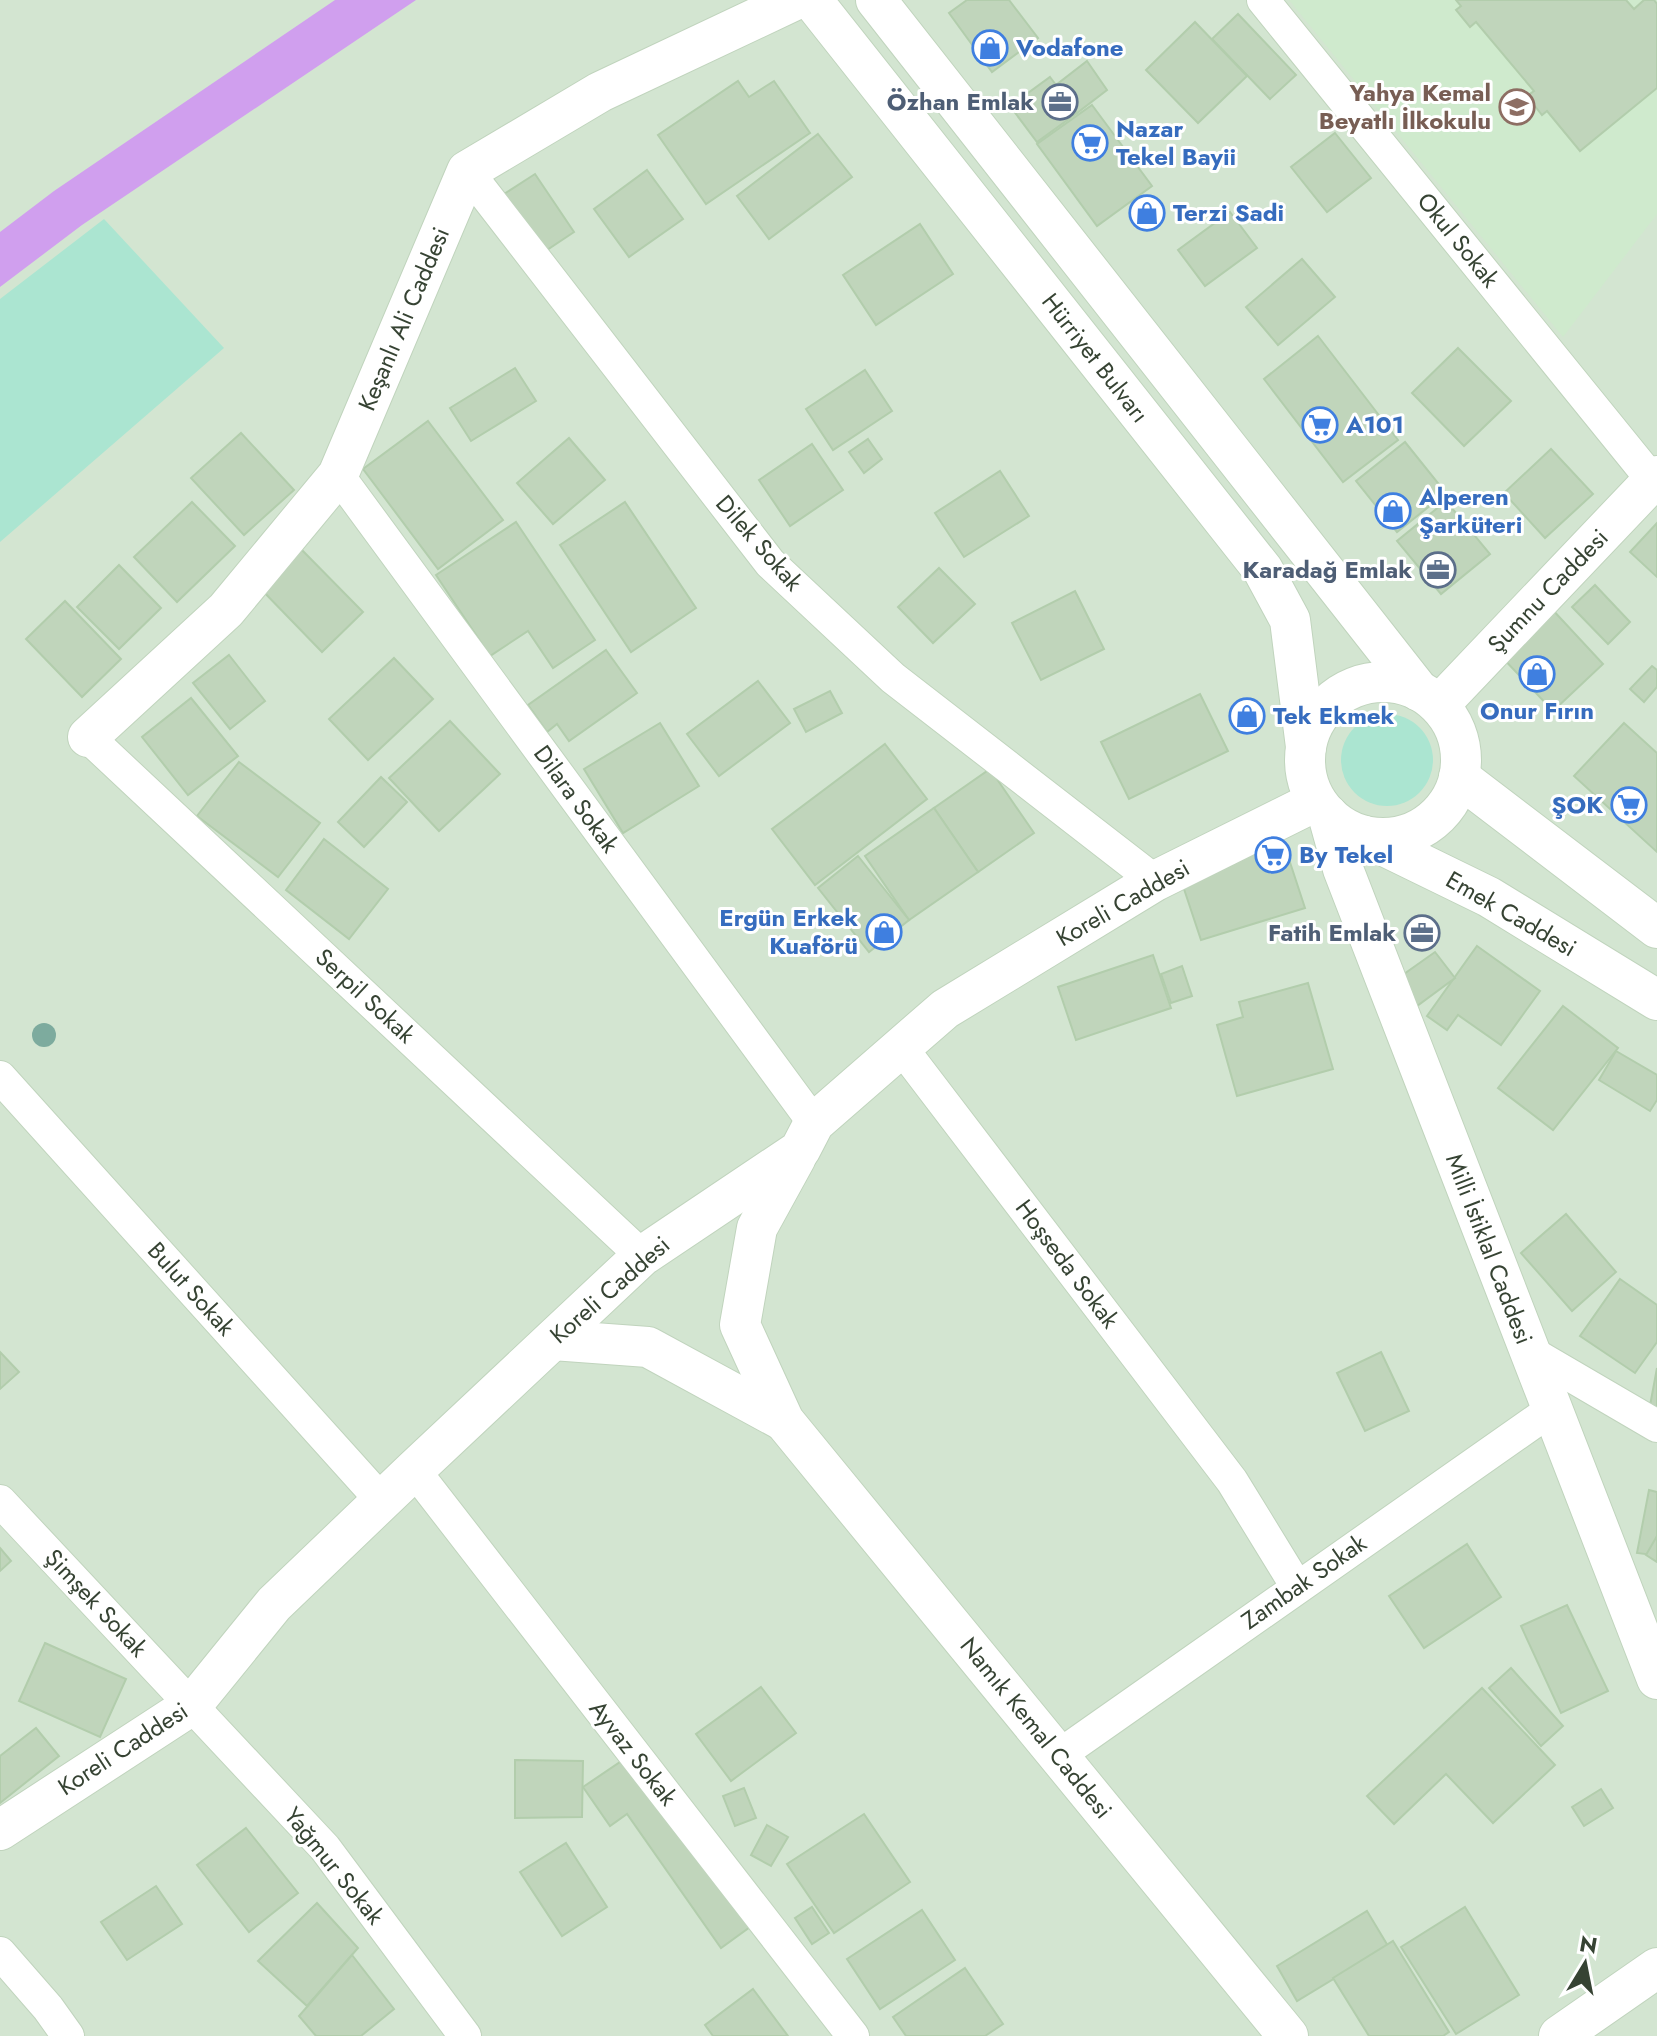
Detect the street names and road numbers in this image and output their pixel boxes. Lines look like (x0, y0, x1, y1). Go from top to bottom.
street label: Okul Sokak (1409, 185, 1508, 295)
street label: Keşanlı Ali Caddesi (349, 222, 458, 416)
street label: Hürriyet Bulvarı (1034, 285, 1157, 430)
street label: Dilek Sokak (708, 487, 811, 599)
street label: Şumnu Caddesi (1479, 521, 1616, 661)
street label: Dilara Sokak (525, 738, 628, 860)
street label: Koreli Caddesi (1050, 850, 1196, 955)
street label: Emek Caddesi (1439, 862, 1583, 965)
street label: Serpil Sokak (308, 940, 423, 1051)
street label: Milli İstiklal Caddesi (1437, 1148, 1542, 1349)
street label: Hoşseda Sokak (1007, 1192, 1128, 1336)
street label: Koreli Caddesi (542, 1228, 677, 1352)
street label: Bulut Sokak (140, 1234, 243, 1344)
street label: Zambak Sokak (1234, 1525, 1374, 1638)
street label: Şimşek Sokak (37, 1541, 156, 1665)
street label: Namık Kemal Caddesi (952, 1629, 1121, 1826)
street label: Koreli Caddesi (51, 1693, 195, 1804)
street label: Ayvaz Sokak (581, 1693, 686, 1813)
street label: Yağmur Sokak (276, 1800, 393, 1932)

